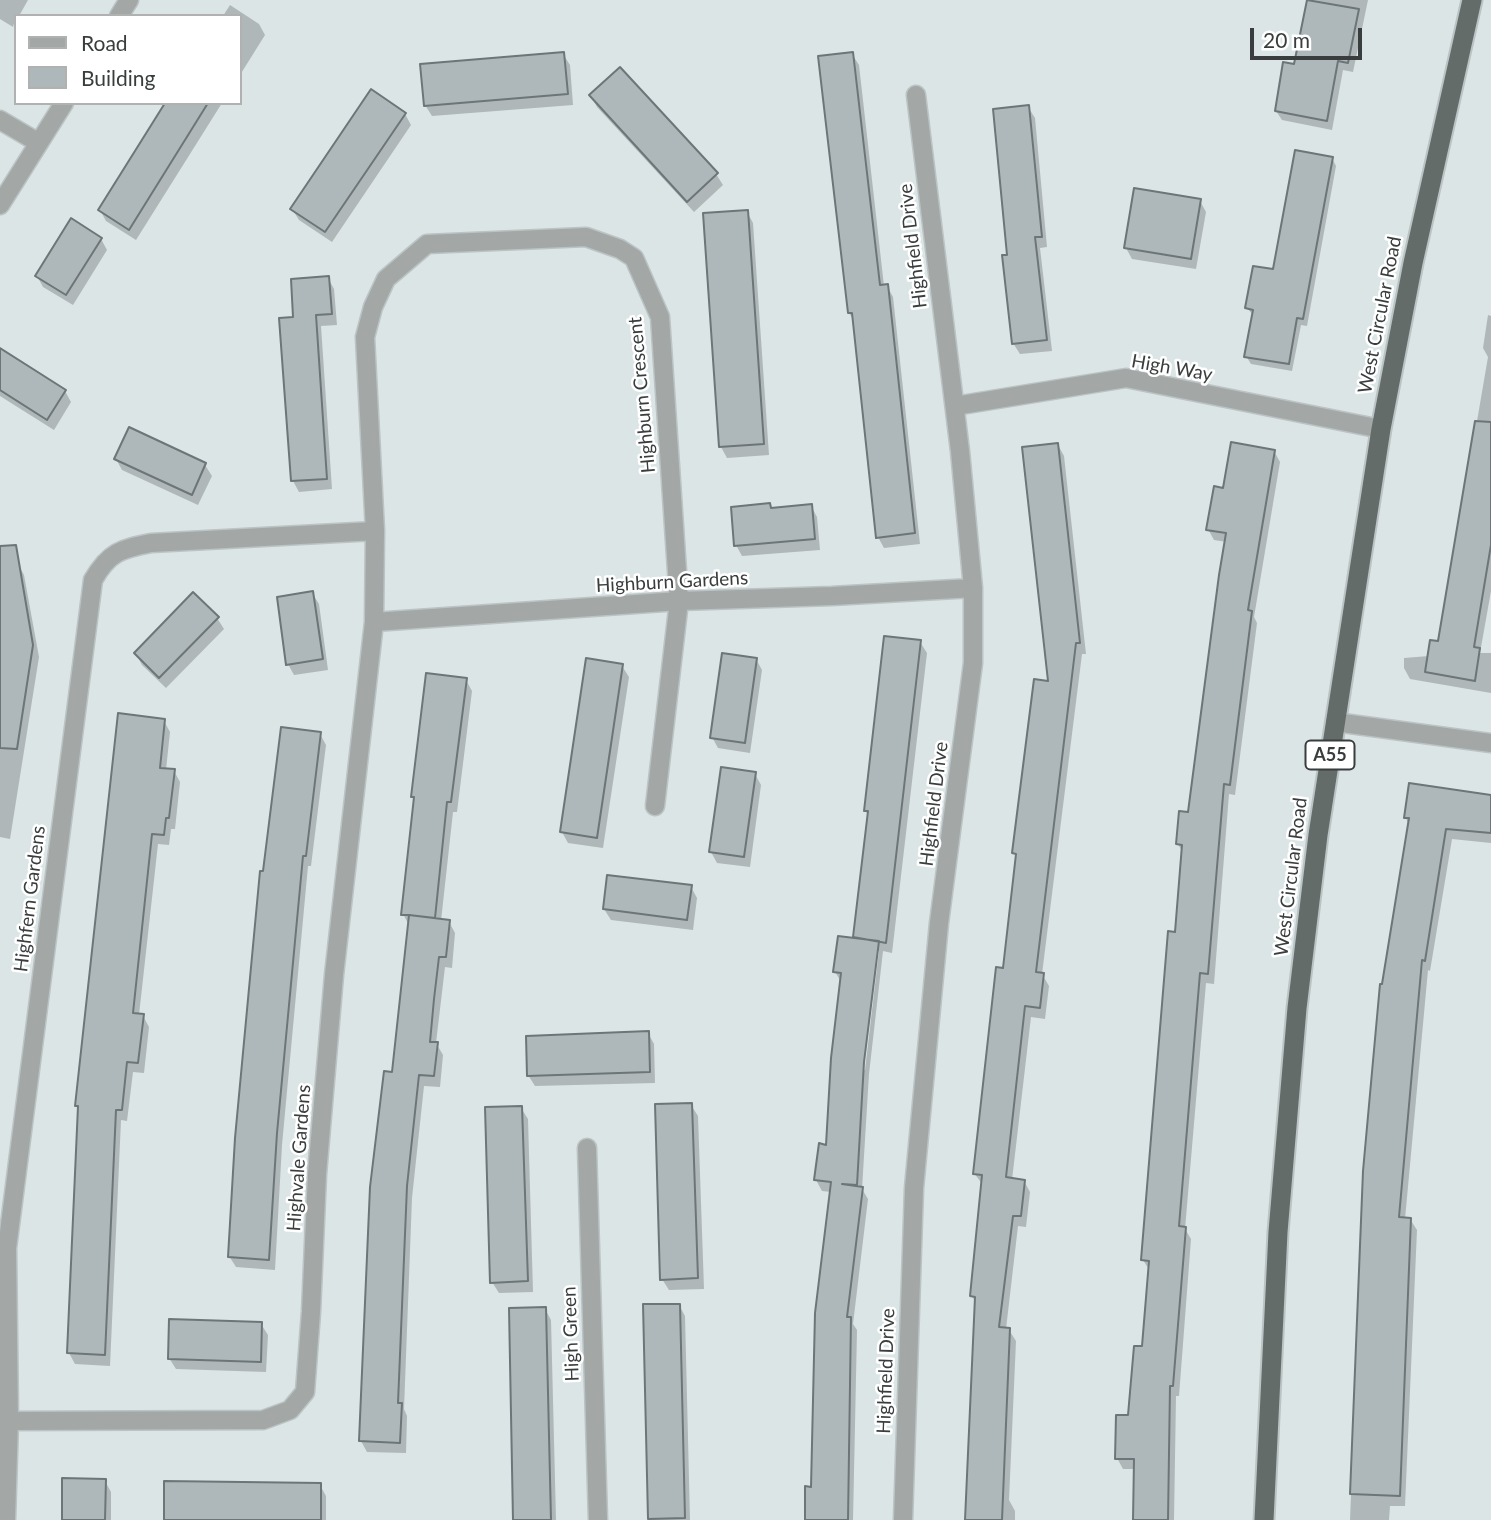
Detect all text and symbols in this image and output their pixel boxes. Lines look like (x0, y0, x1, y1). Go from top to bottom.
legend (14, 14, 242, 105)
scale bar (1253, 14, 1365, 58)
text: 20 m (1263, 27, 1310, 52)
text: Road (81, 30, 128, 55)
text: Building (81, 65, 156, 90)
street label: Highfield Drive (894, 182, 932, 310)
street label: West Circular Road (1354, 234, 1406, 396)
street label: Highburn Crescent (624, 316, 660, 474)
street label: High Way (1130, 350, 1214, 386)
street label: Highburn Gardens (595, 567, 749, 597)
street label: Highfield Drive (915, 740, 953, 868)
road number: A55 (1306, 740, 1354, 770)
street label: West Circular Road (1270, 796, 1312, 958)
street label: Highfern Gardens (10, 824, 50, 974)
street label: Highvale Gardens (283, 1084, 315, 1232)
street label: High Green (558, 1286, 584, 1382)
street label: Highfield Drive (872, 1308, 900, 1434)

